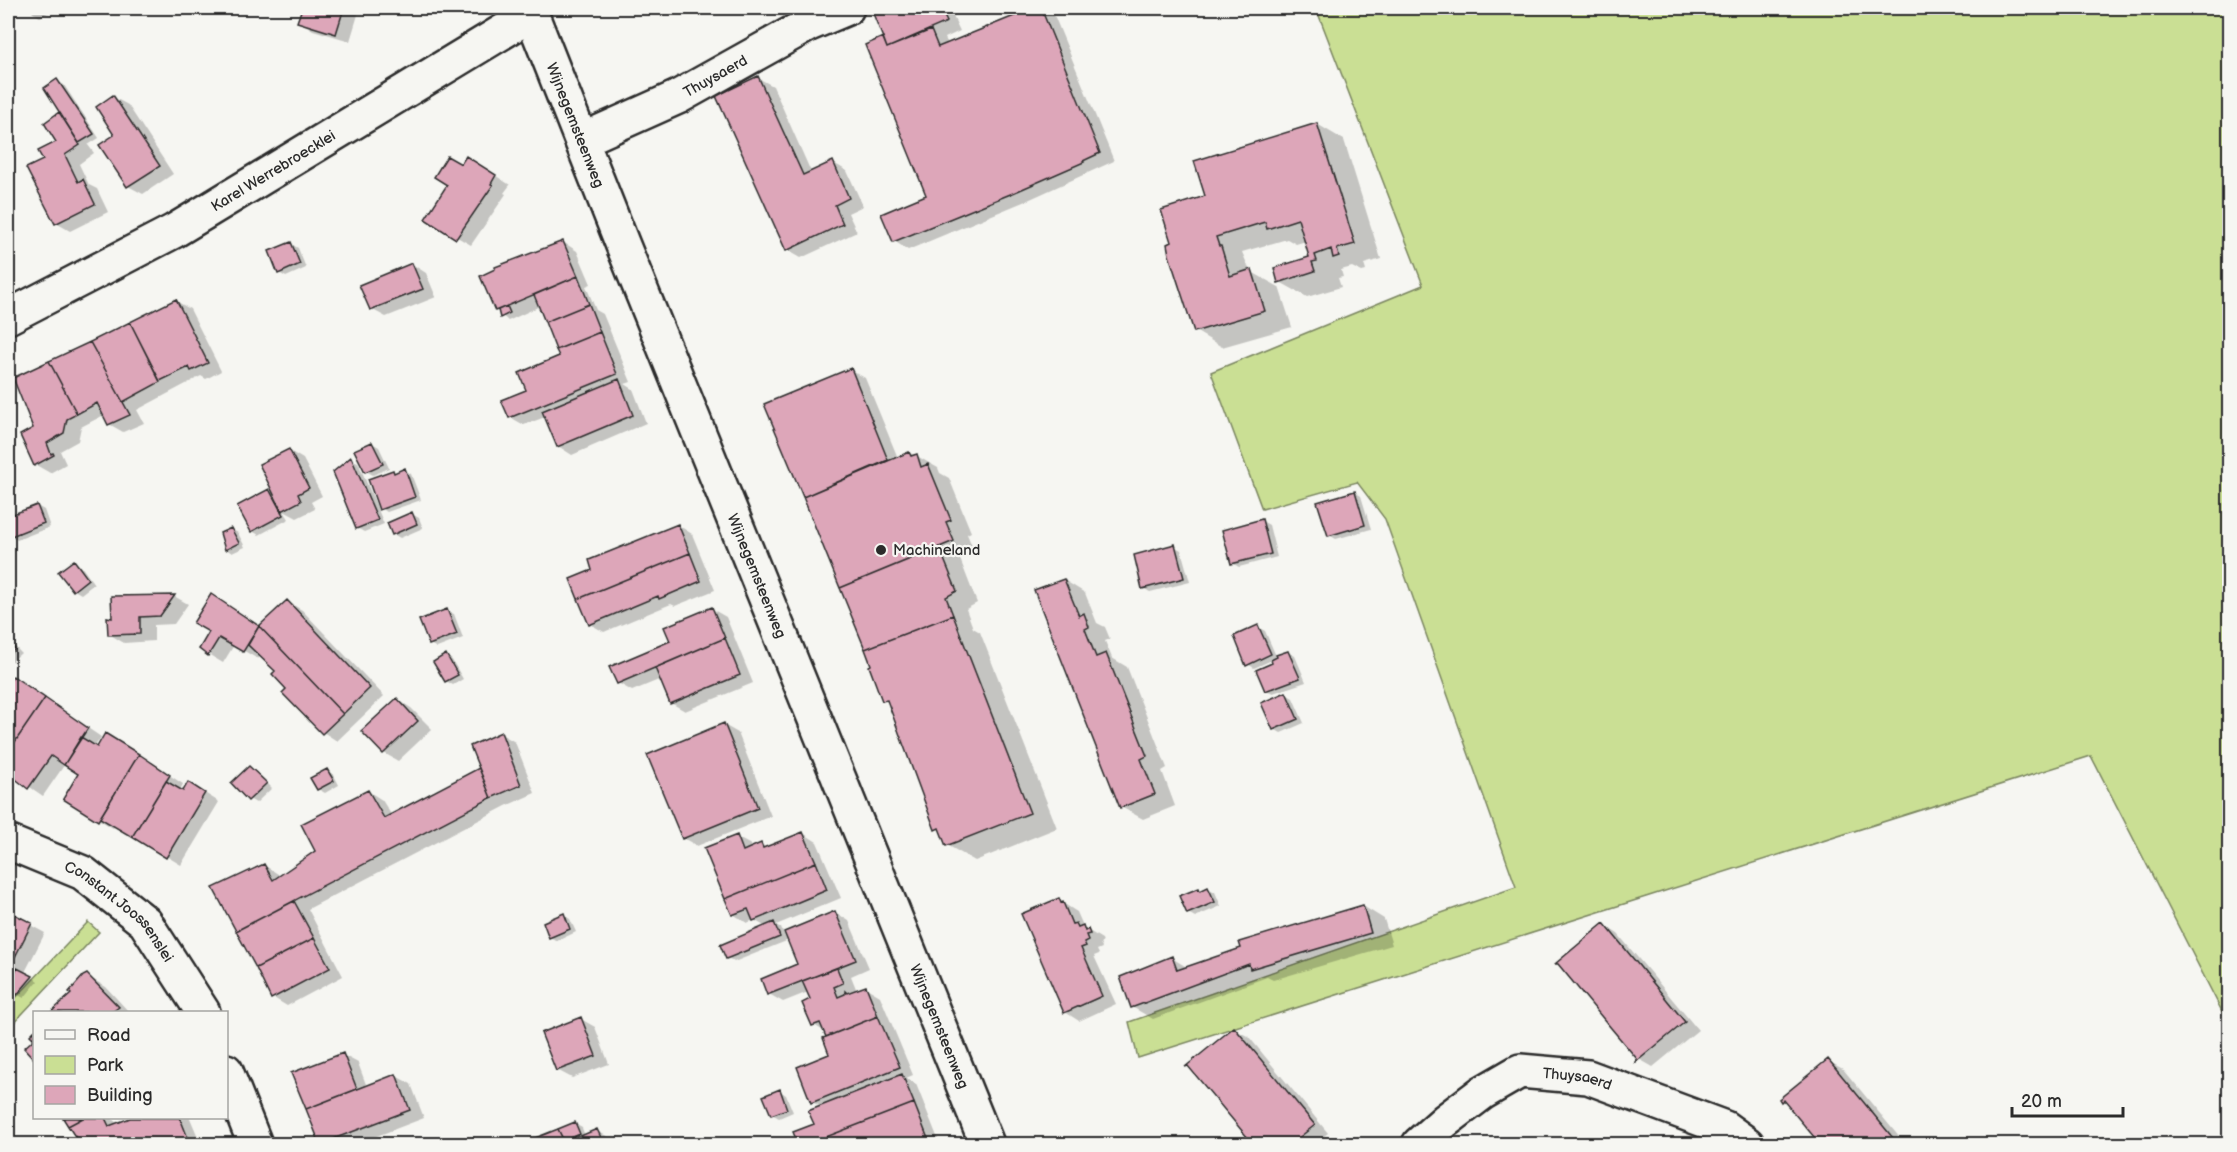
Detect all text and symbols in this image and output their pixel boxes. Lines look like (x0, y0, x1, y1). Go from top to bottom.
street label: Thuysaerd (680, 51, 751, 102)
street label: Wijnegemsteenweg (542, 60, 608, 191)
street label: Karel Werrebroecklei (208, 126, 339, 216)
street label: Wijnegemsteenweg (723, 511, 790, 641)
place label: Machineland (893, 541, 980, 560)
marker: Machineland (874, 543, 888, 557)
street label: Constant Joossenslei (61, 857, 177, 966)
street label: Wijnegemsteenweg (905, 962, 973, 1092)
legend (33, 1011, 228, 1119)
text: Road (87, 1025, 131, 1046)
text: Park (87, 1055, 123, 1076)
street label: Thuysaerd (1542, 1064, 1615, 1095)
scale bar (2012, 1080, 2123, 1118)
text: Building (87, 1085, 153, 1106)
text: 20 m (2021, 1091, 2062, 1112)

